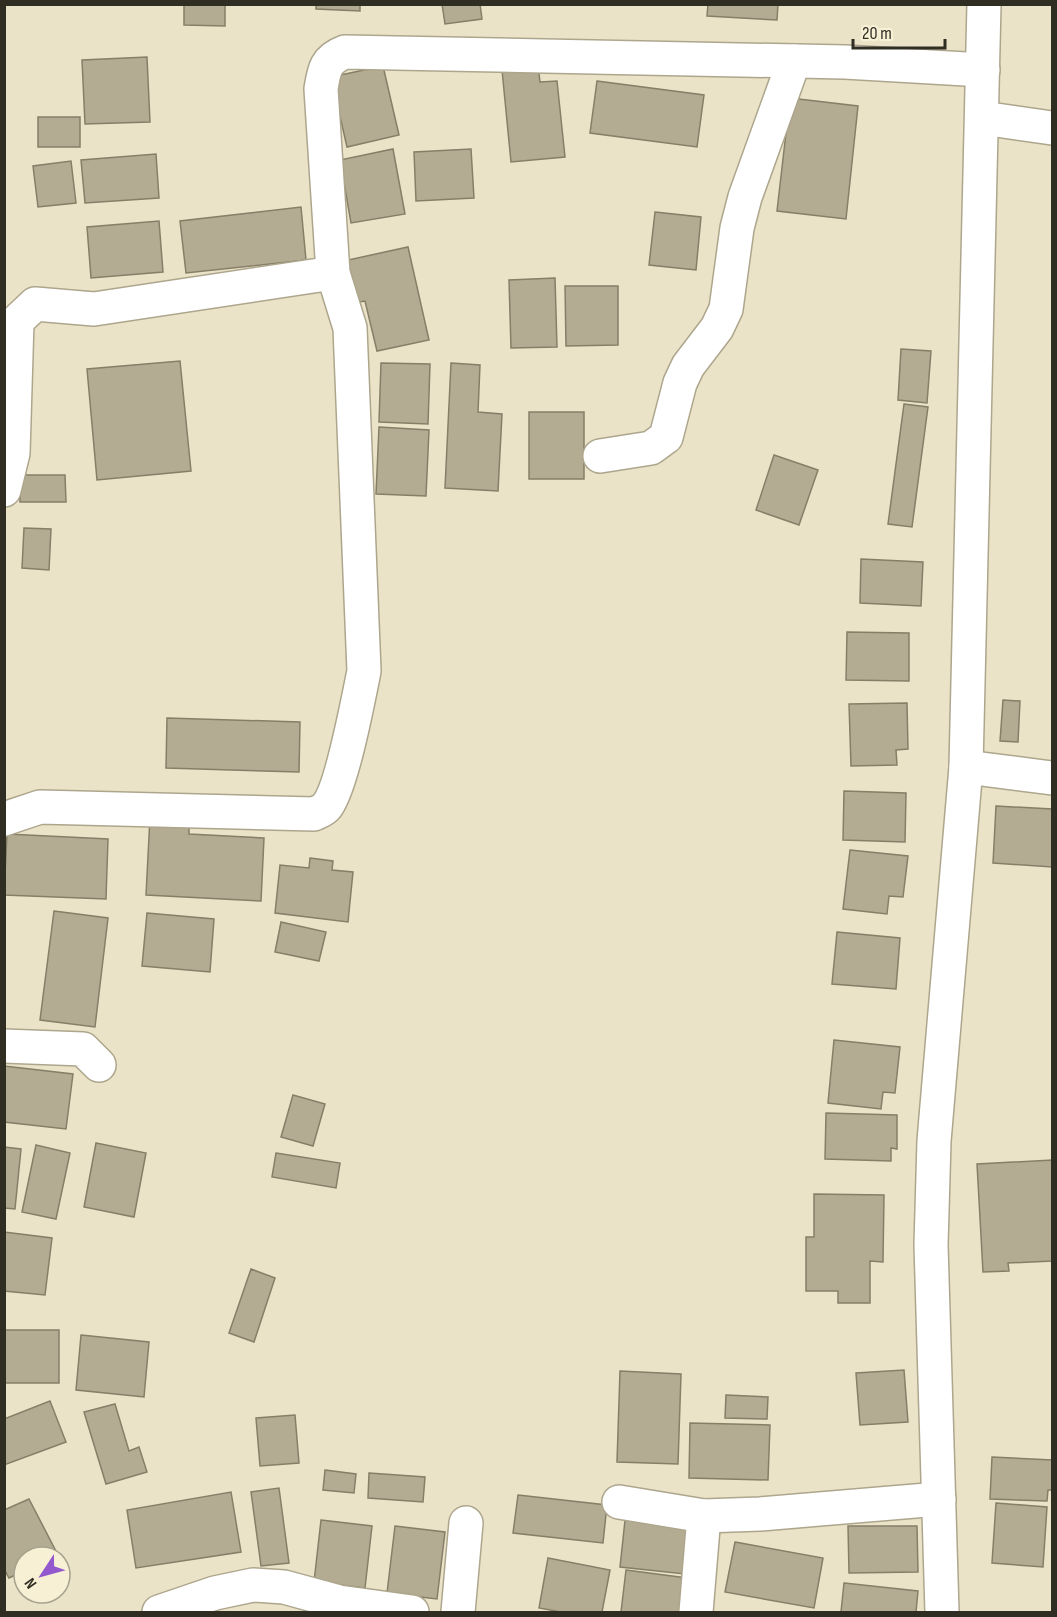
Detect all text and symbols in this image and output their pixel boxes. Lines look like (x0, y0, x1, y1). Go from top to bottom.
scale bar (853, 12, 944, 50)
text: 20 m (862, 23, 892, 44)
north arrow (12, 1545, 72, 1605)
text: N (21, 1574, 41, 1592)

